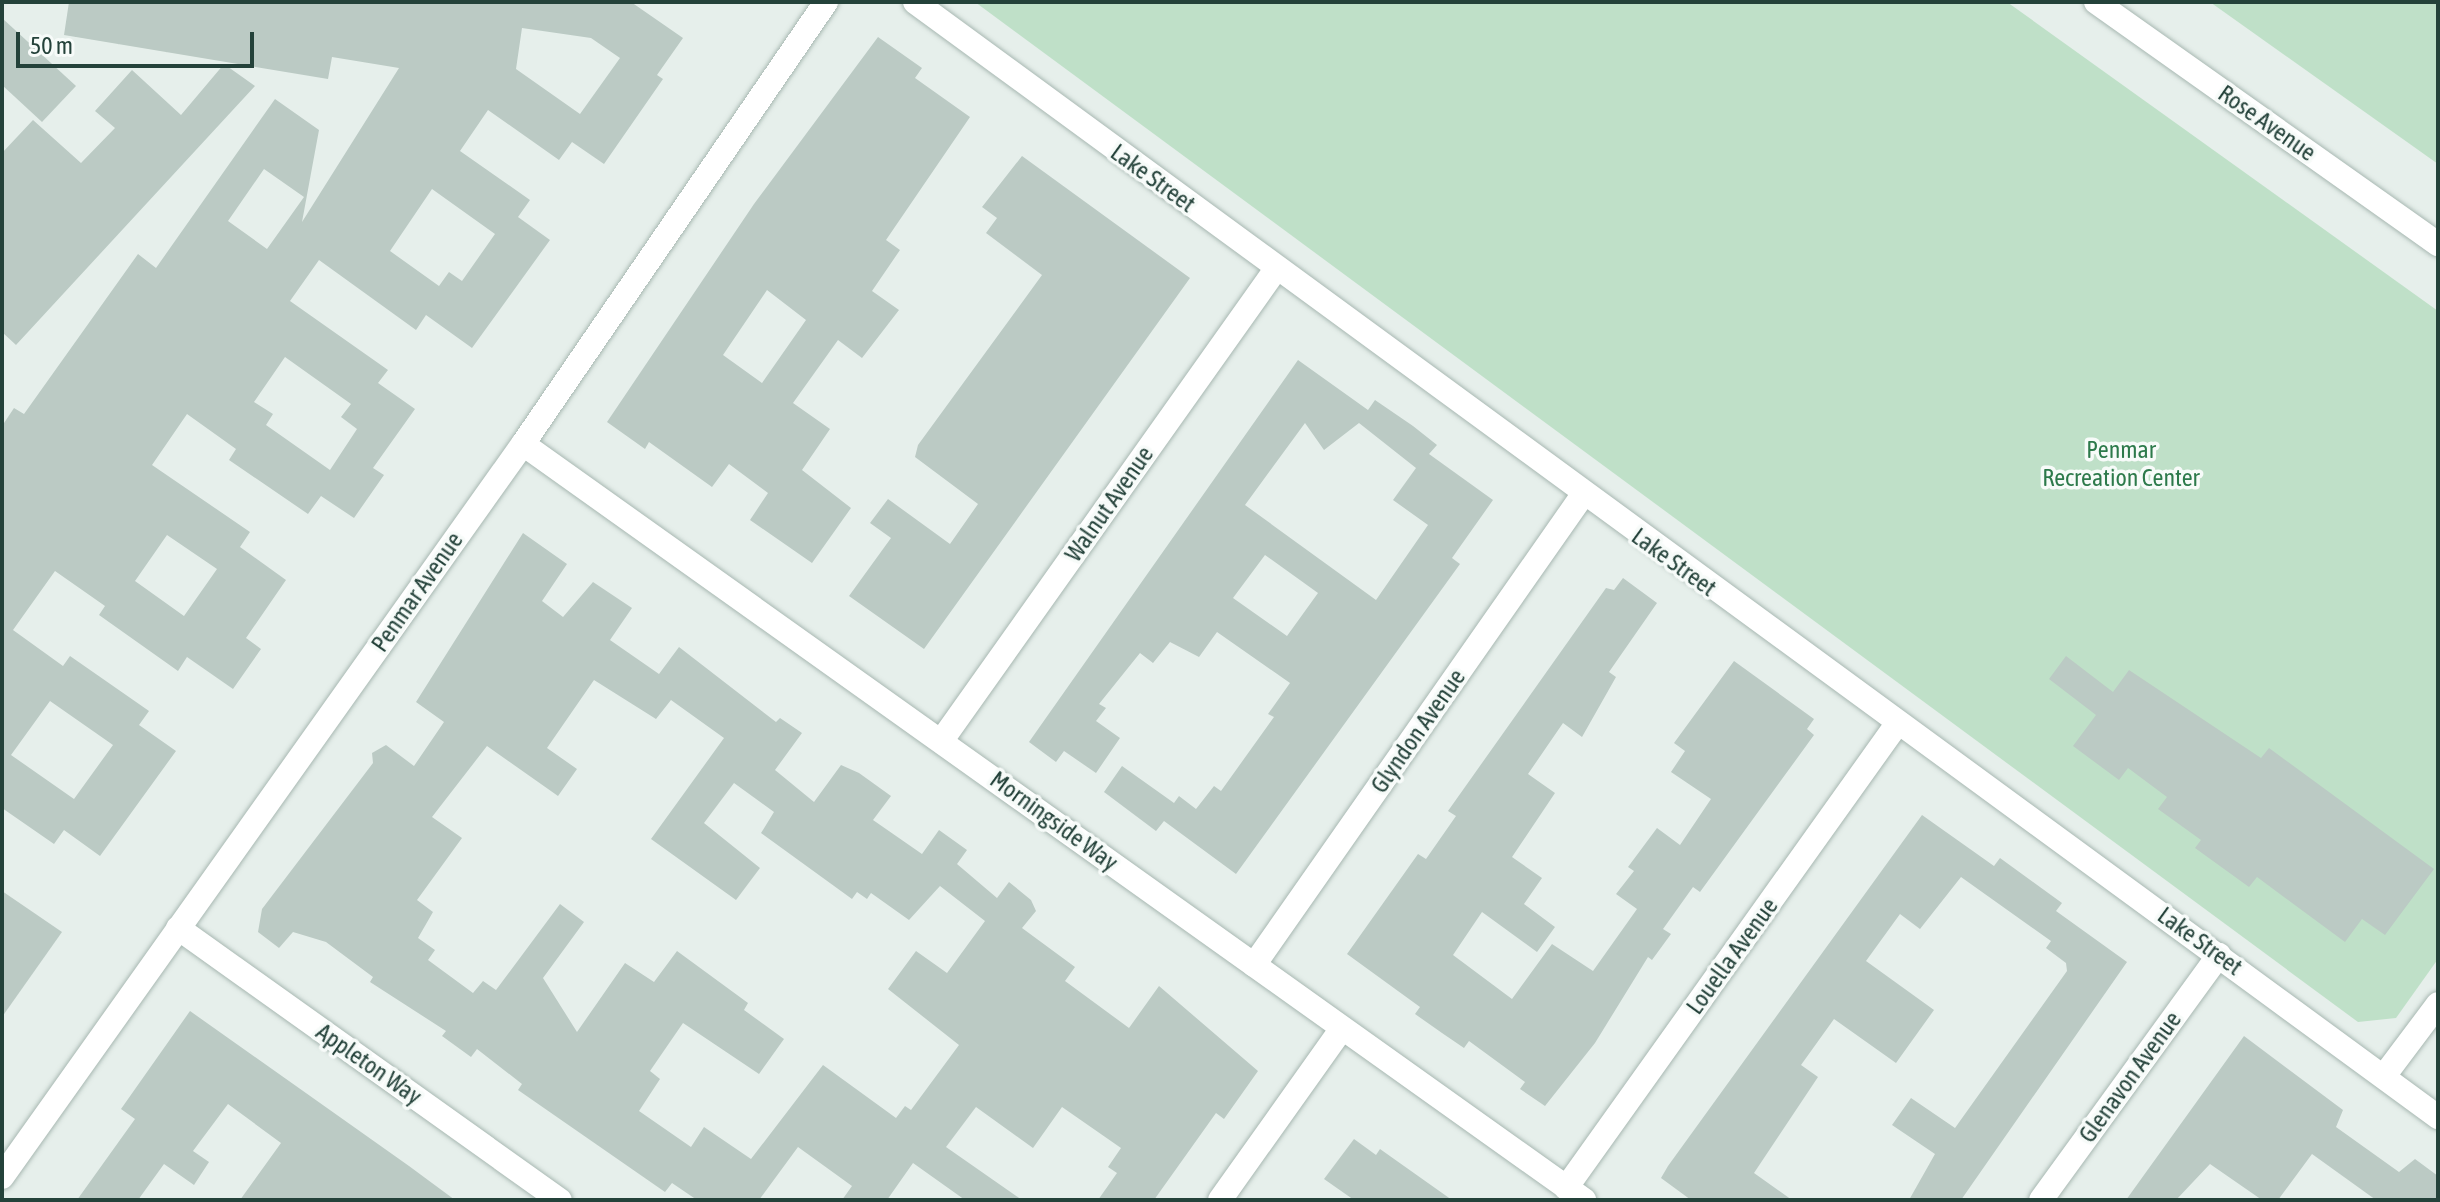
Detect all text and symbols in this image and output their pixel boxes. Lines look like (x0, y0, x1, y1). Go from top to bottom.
scale bar (20, 16, 258, 66)
text: 50 m (30, 32, 73, 59)
street label: Rose Avenue (2213, 79, 2321, 167)
street label: Lake Street (1105, 138, 1201, 218)
park label: Penmar Recreation Center (2042, 436, 2200, 492)
street label: Walnut Avenue (1059, 441, 1159, 567)
street label: Lake Street (1626, 522, 1722, 602)
street label: Penmar Avenue (365, 527, 469, 657)
street label: Glyndon Avenue (1365, 664, 1471, 798)
street label: Morningside Way (985, 765, 1123, 877)
street label: Louella Avenue (1680, 892, 1784, 1020)
street label: Lake Street (2152, 901, 2248, 981)
street label: Glenavon Avenue (2073, 1006, 2187, 1148)
street label: Appleton Way (311, 1017, 427, 1111)

